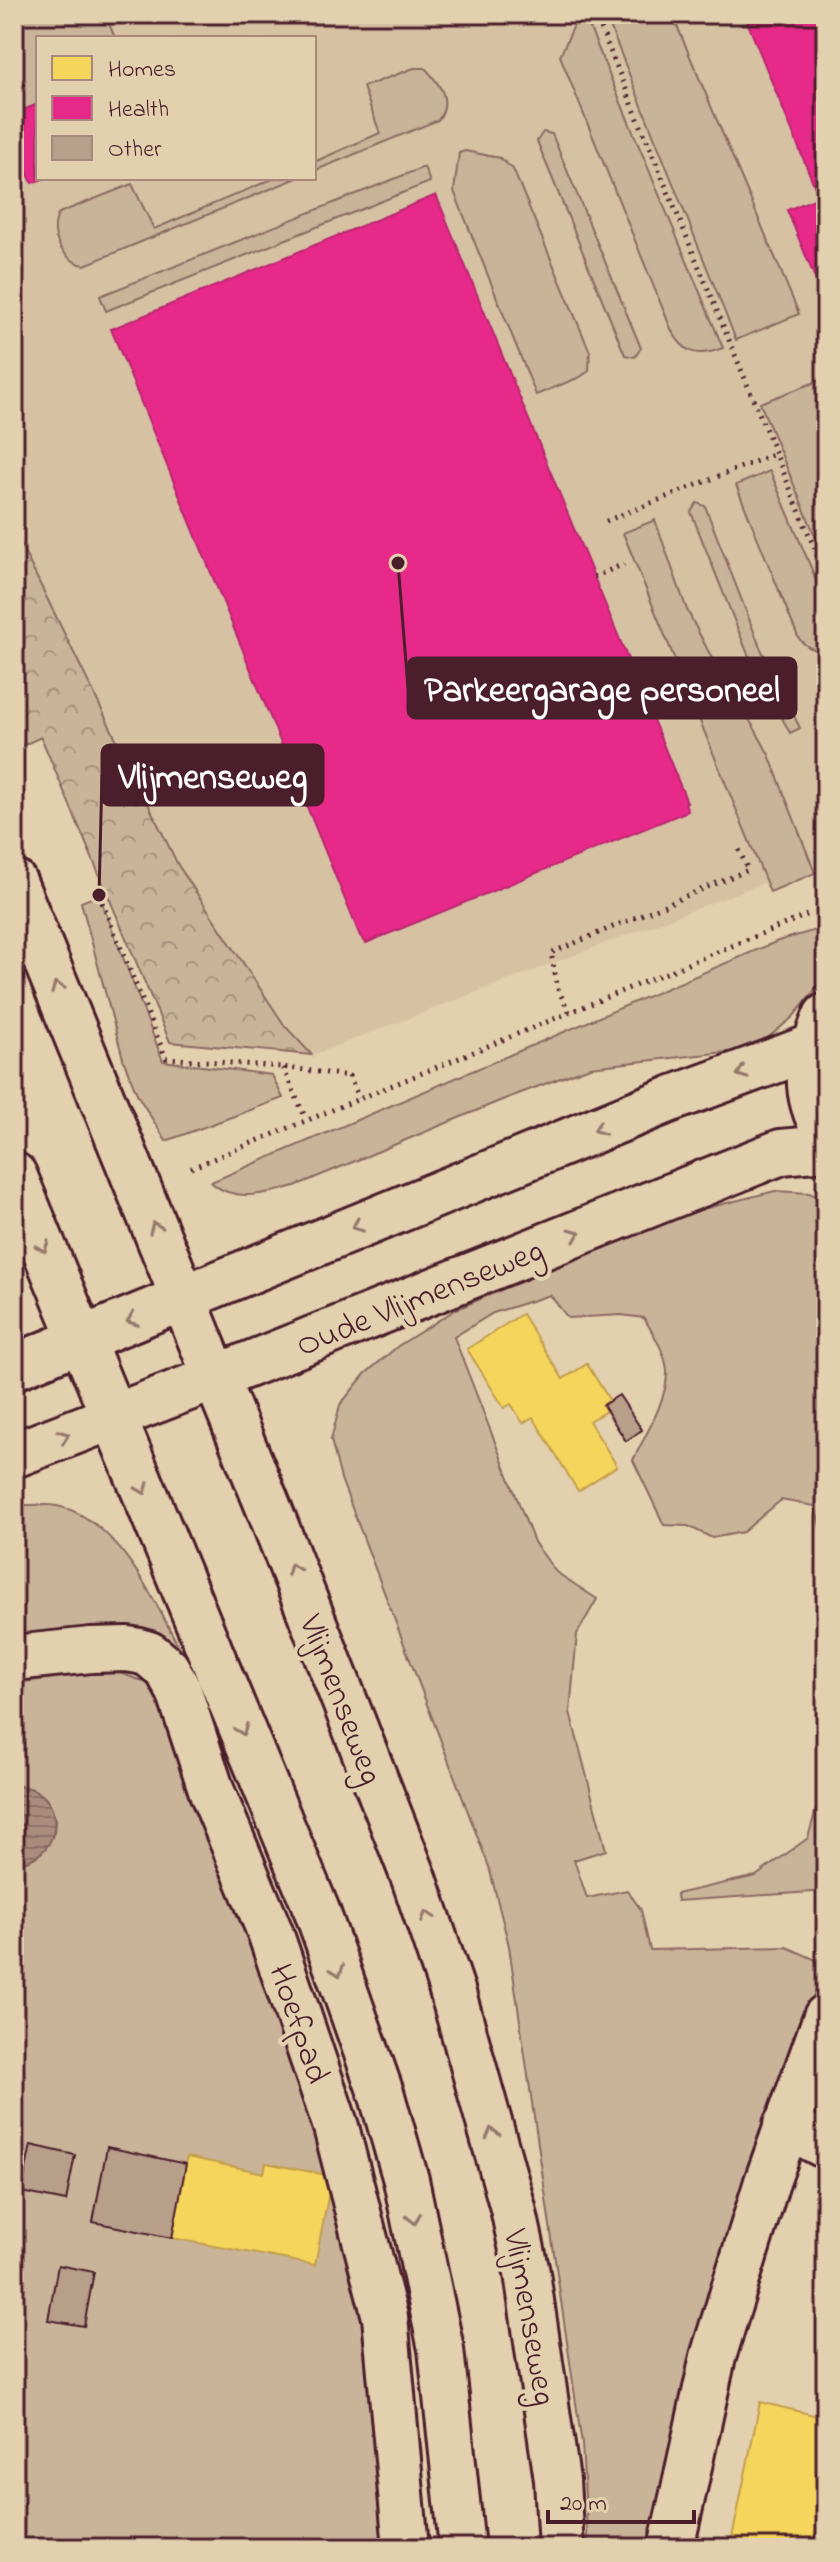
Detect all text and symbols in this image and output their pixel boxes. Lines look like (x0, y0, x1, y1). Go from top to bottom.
legend (36, 36, 316, 180)
text: Homes (108, 53, 176, 88)
text: Health (108, 93, 169, 128)
text: Other (108, 133, 162, 168)
callout: Parkeergarage personeel (408, 658, 796, 718)
text: Parkeergarage personeel (424, 666, 780, 720)
callout: Vlijmenseweg (102, 745, 323, 805)
text: Vlijmenseweg (118, 753, 307, 807)
one-way arrow (50, 980, 66, 995)
one-way arrow (736, 1063, 750, 1080)
one-way arrow (592, 1119, 607, 1135)
one-way arrow (351, 1216, 365, 1233)
one-way arrow (148, 1221, 165, 1235)
street label: Oude Vlijmenseweg (289, 1227, 552, 1372)
one-way arrow (567, 1227, 581, 1244)
one-way arrow (33, 1239, 50, 1253)
one-way arrow (126, 1310, 140, 1327)
one-way arrow (56, 1429, 70, 1446)
one-way arrow (133, 1481, 150, 1495)
one-way arrow (286, 1563, 303, 1577)
street label: Vlijmenseweg (284, 1607, 395, 1793)
one-way arrow (232, 1722, 249, 1736)
one-way arrow (420, 1910, 436, 1924)
street label: Hoefpad (253, 1958, 341, 2091)
one-way arrow (328, 1963, 345, 1977)
one-way arrow (485, 2126, 501, 2140)
one-way arrow (405, 2212, 422, 2226)
street label: Vlijmenseweg (488, 2225, 568, 2410)
scale bar (548, 2474, 694, 2524)
text: 20 m (560, 2487, 607, 2522)

